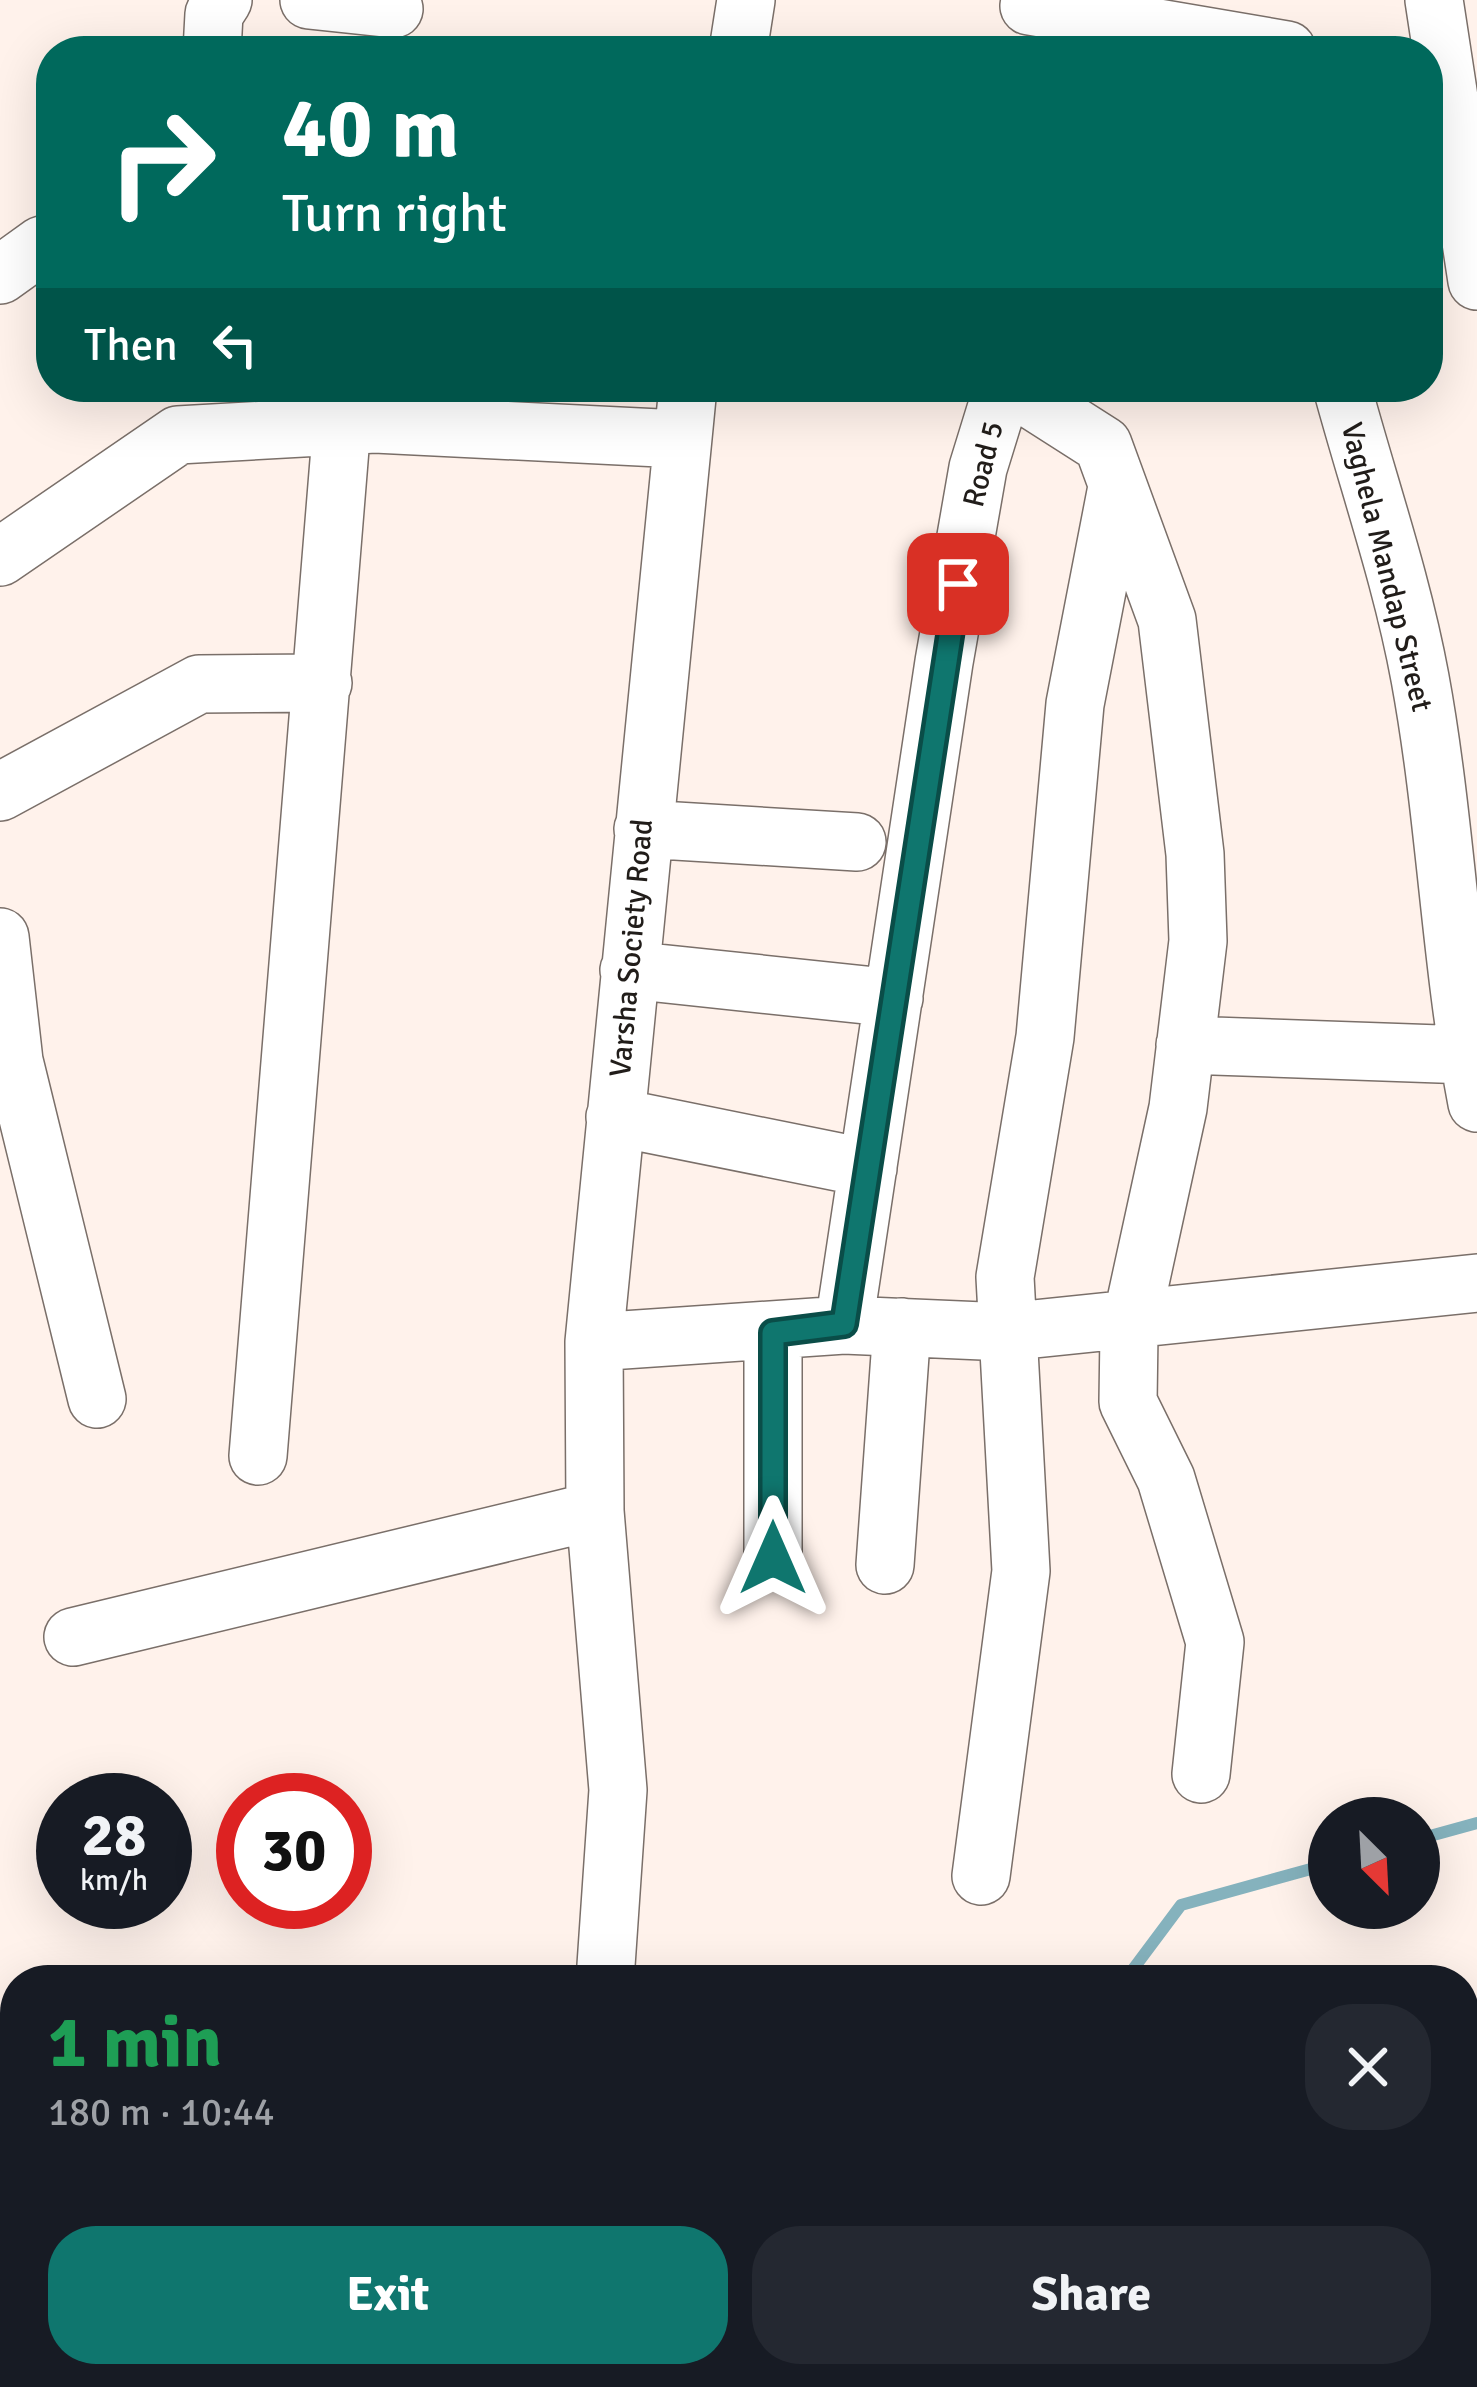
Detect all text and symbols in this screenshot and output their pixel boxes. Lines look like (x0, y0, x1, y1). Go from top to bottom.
text: 40 m (282, 77, 459, 181)
icon: right (84, 84, 240, 240)
text: Turn right (282, 180, 507, 247)
icon: left (202, 312, 268, 378)
text: Then (84, 318, 178, 373)
street label: Road 5 (955, 417, 1012, 511)
street label: Vaghela Mandap Street (1333, 419, 1440, 715)
pin (907, 533, 1009, 635)
icon: arrive (925, 551, 991, 617)
street label: Varsha Society Road (602, 817, 661, 1079)
position arrow (710, 1495, 836, 1621)
speed limit sign: 30 (216, 1773, 372, 1929)
north arrow (1308, 1797, 1440, 1929)
map controls (1308, 1797, 1440, 1929)
text: 28 (82, 1799, 146, 1873)
text: km/h (80, 1862, 148, 1899)
text: 1 min (48, 1998, 222, 2087)
button: close (1305, 2004, 1431, 2130)
text: 180 m · 10:44 (48, 2088, 275, 2136)
button: Exit (48, 2226, 728, 2364)
button: Share (752, 2226, 1431, 2364)

